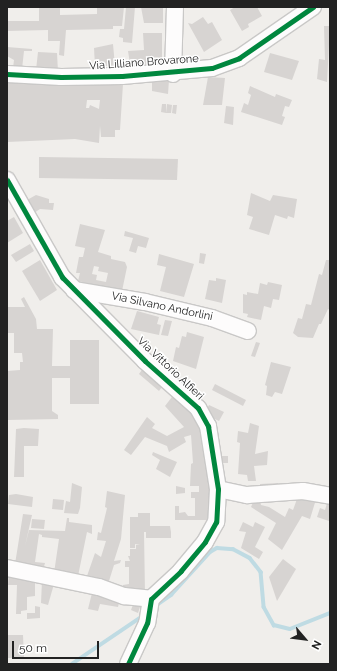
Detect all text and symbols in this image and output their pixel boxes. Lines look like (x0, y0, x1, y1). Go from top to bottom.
street label: Via Lilliano Brovarone (89, 53, 199, 73)
street label: Via Silvano Andorlini (110, 290, 214, 324)
street label: Via Vittorio Alfieri (134, 335, 206, 403)
north arrow (285, 619, 325, 659)
scale bar (14, 633, 101, 659)
text: N (308, 638, 324, 652)
text: 50 m (19, 641, 47, 655)

